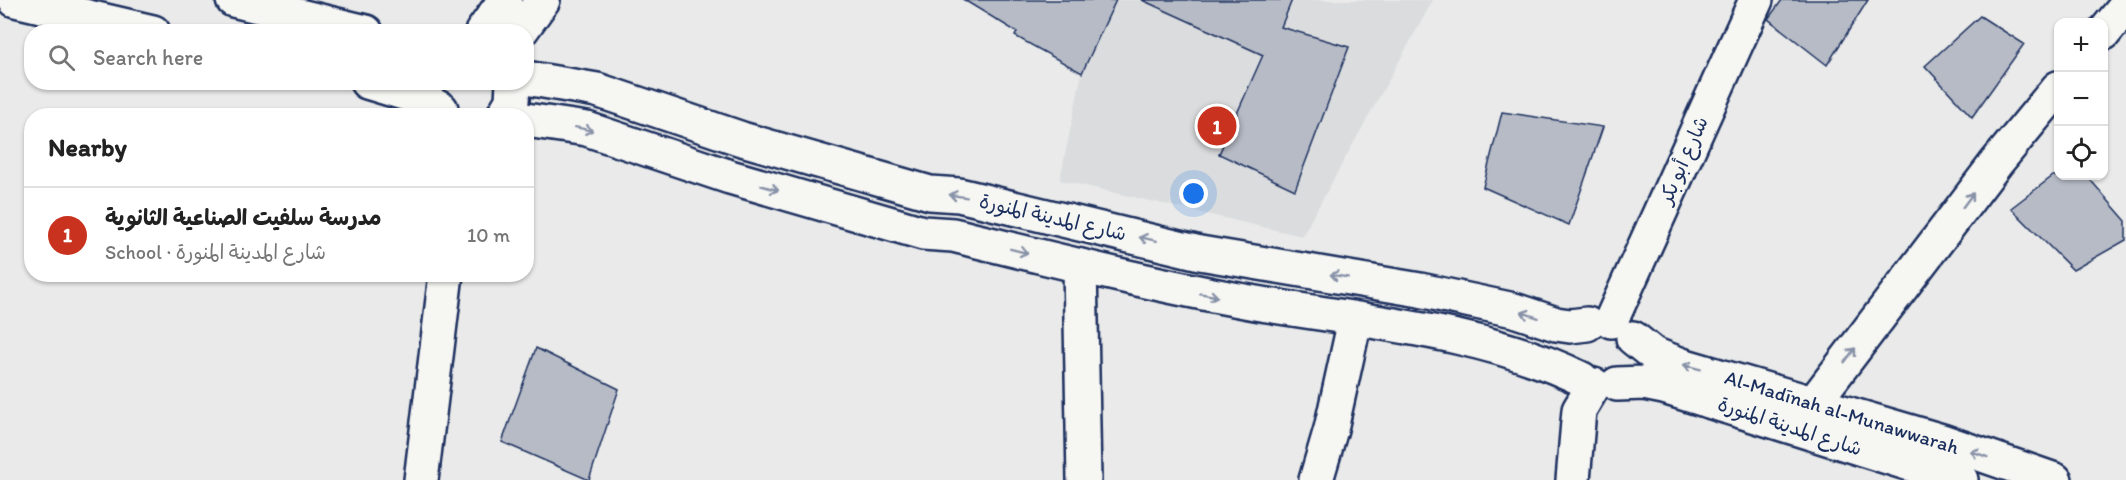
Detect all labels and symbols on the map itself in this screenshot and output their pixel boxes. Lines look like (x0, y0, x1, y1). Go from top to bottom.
pin: 1 (1198, 104, 1236, 148)
street label: شارع أبو بكر (1652, 112, 1715, 210)
one-way arrow (574, 124, 593, 136)
your location (1179, 179, 1208, 208)
one-way arrow (760, 183, 779, 194)
street label: شارع المدينة المنورة (977, 188, 1129, 248)
one-way arrow (949, 190, 968, 201)
one-way arrow (1962, 192, 1975, 208)
one-way arrow (1139, 233, 1158, 245)
one-way arrow (1010, 246, 1029, 258)
one-way arrow (1330, 270, 1350, 281)
one-way arrow (1199, 290, 1219, 301)
one-way arrow (1521, 309, 1540, 320)
one-way arrow (1843, 347, 1856, 363)
one-way arrow (1683, 361, 1702, 373)
street label: Al-Madīnah al-Munawwarah (1722, 365, 1962, 459)
street label: شارع المدينة المنورة (1714, 391, 1865, 463)
one-way arrow (1971, 448, 1989, 459)

